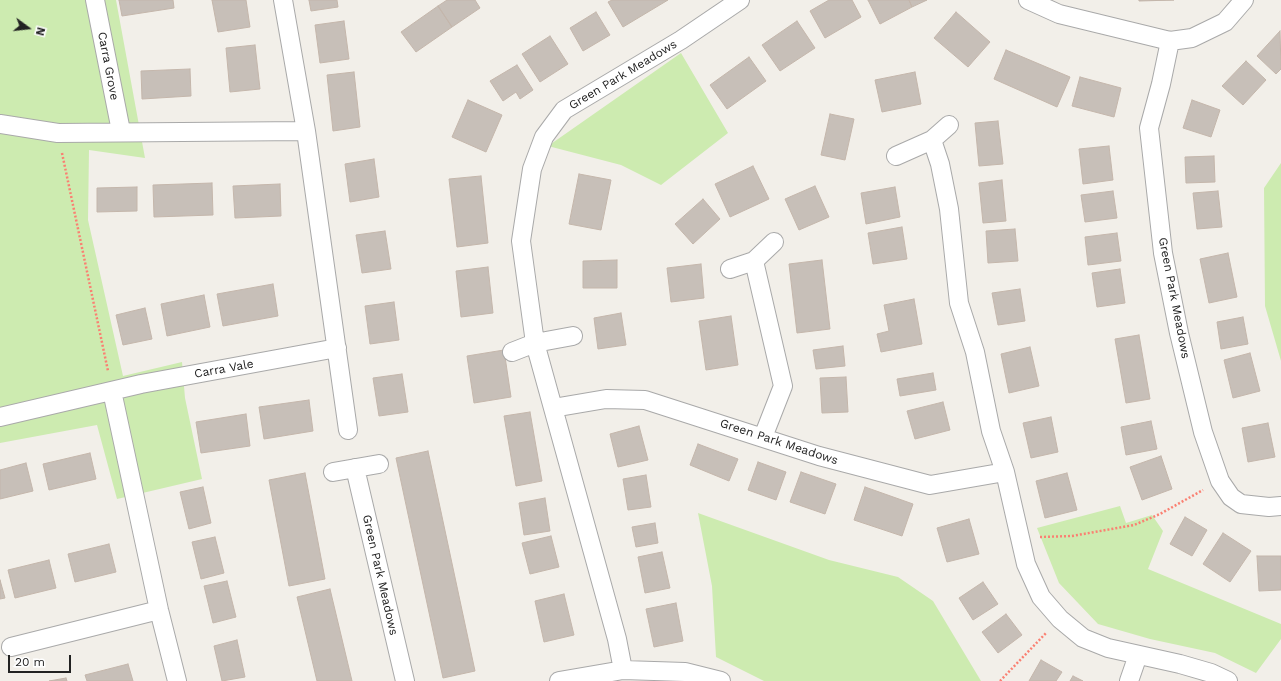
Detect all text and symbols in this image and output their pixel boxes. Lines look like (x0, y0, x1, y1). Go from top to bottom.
north arrow (8, 8, 48, 48)
text: N (33, 26, 47, 37)
street label: Carra Grove (94, 31, 122, 101)
street label: Green Park Meadows (566, 37, 680, 113)
street label: Green Park Meadows (1155, 236, 1193, 360)
street label: Carra Vale (193, 357, 255, 381)
street label: Green Park Meadows (718, 416, 840, 468)
street label: Green Park Meadows (359, 513, 401, 637)
scale bar (10, 647, 73, 673)
text: 20 m (15, 655, 45, 669)

